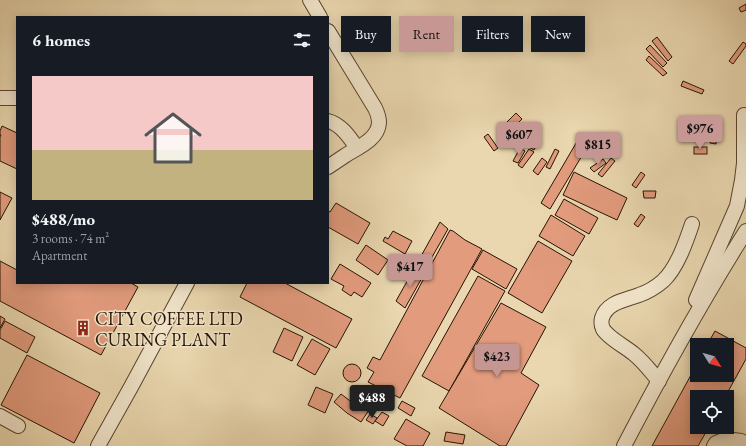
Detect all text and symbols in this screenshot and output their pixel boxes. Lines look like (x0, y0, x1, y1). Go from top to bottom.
chip: Buy (341, 16, 391, 52)
chip: Rent (399, 16, 454, 52)
chip: Filters (462, 16, 523, 52)
chip: New (531, 16, 585, 52)
text: 6 homes (32, 29, 90, 51)
icon: filters (291, 29, 313, 51)
icon: home (137, 102, 209, 174)
pin: $976 (676, 116, 724, 150)
text: $976 (687, 120, 713, 137)
pin: $607 (495, 122, 543, 156)
text: $607 (506, 126, 532, 143)
pin: $815 (574, 132, 622, 166)
text: $815 (585, 136, 611, 153)
text: $488/mo (32, 208, 95, 230)
text: 3 rooms · 74 m² (32, 230, 109, 247)
text: Apartment (32, 247, 87, 264)
pin: $417 (386, 254, 434, 288)
text: $417 (397, 258, 423, 275)
place label: CITY COFFEE LTD CURING PLANT (95, 307, 243, 351)
building icon: CITY COFFEE LTD CURING PLANT (74, 319, 92, 337)
north arrow (690, 338, 734, 382)
map controls (690, 338, 734, 434)
pin: $423 (473, 344, 521, 378)
text: $423 (484, 348, 510, 365)
pin: $488 (348, 385, 396, 419)
text: $488 (359, 389, 385, 406)
button: locate (690, 390, 734, 434)

